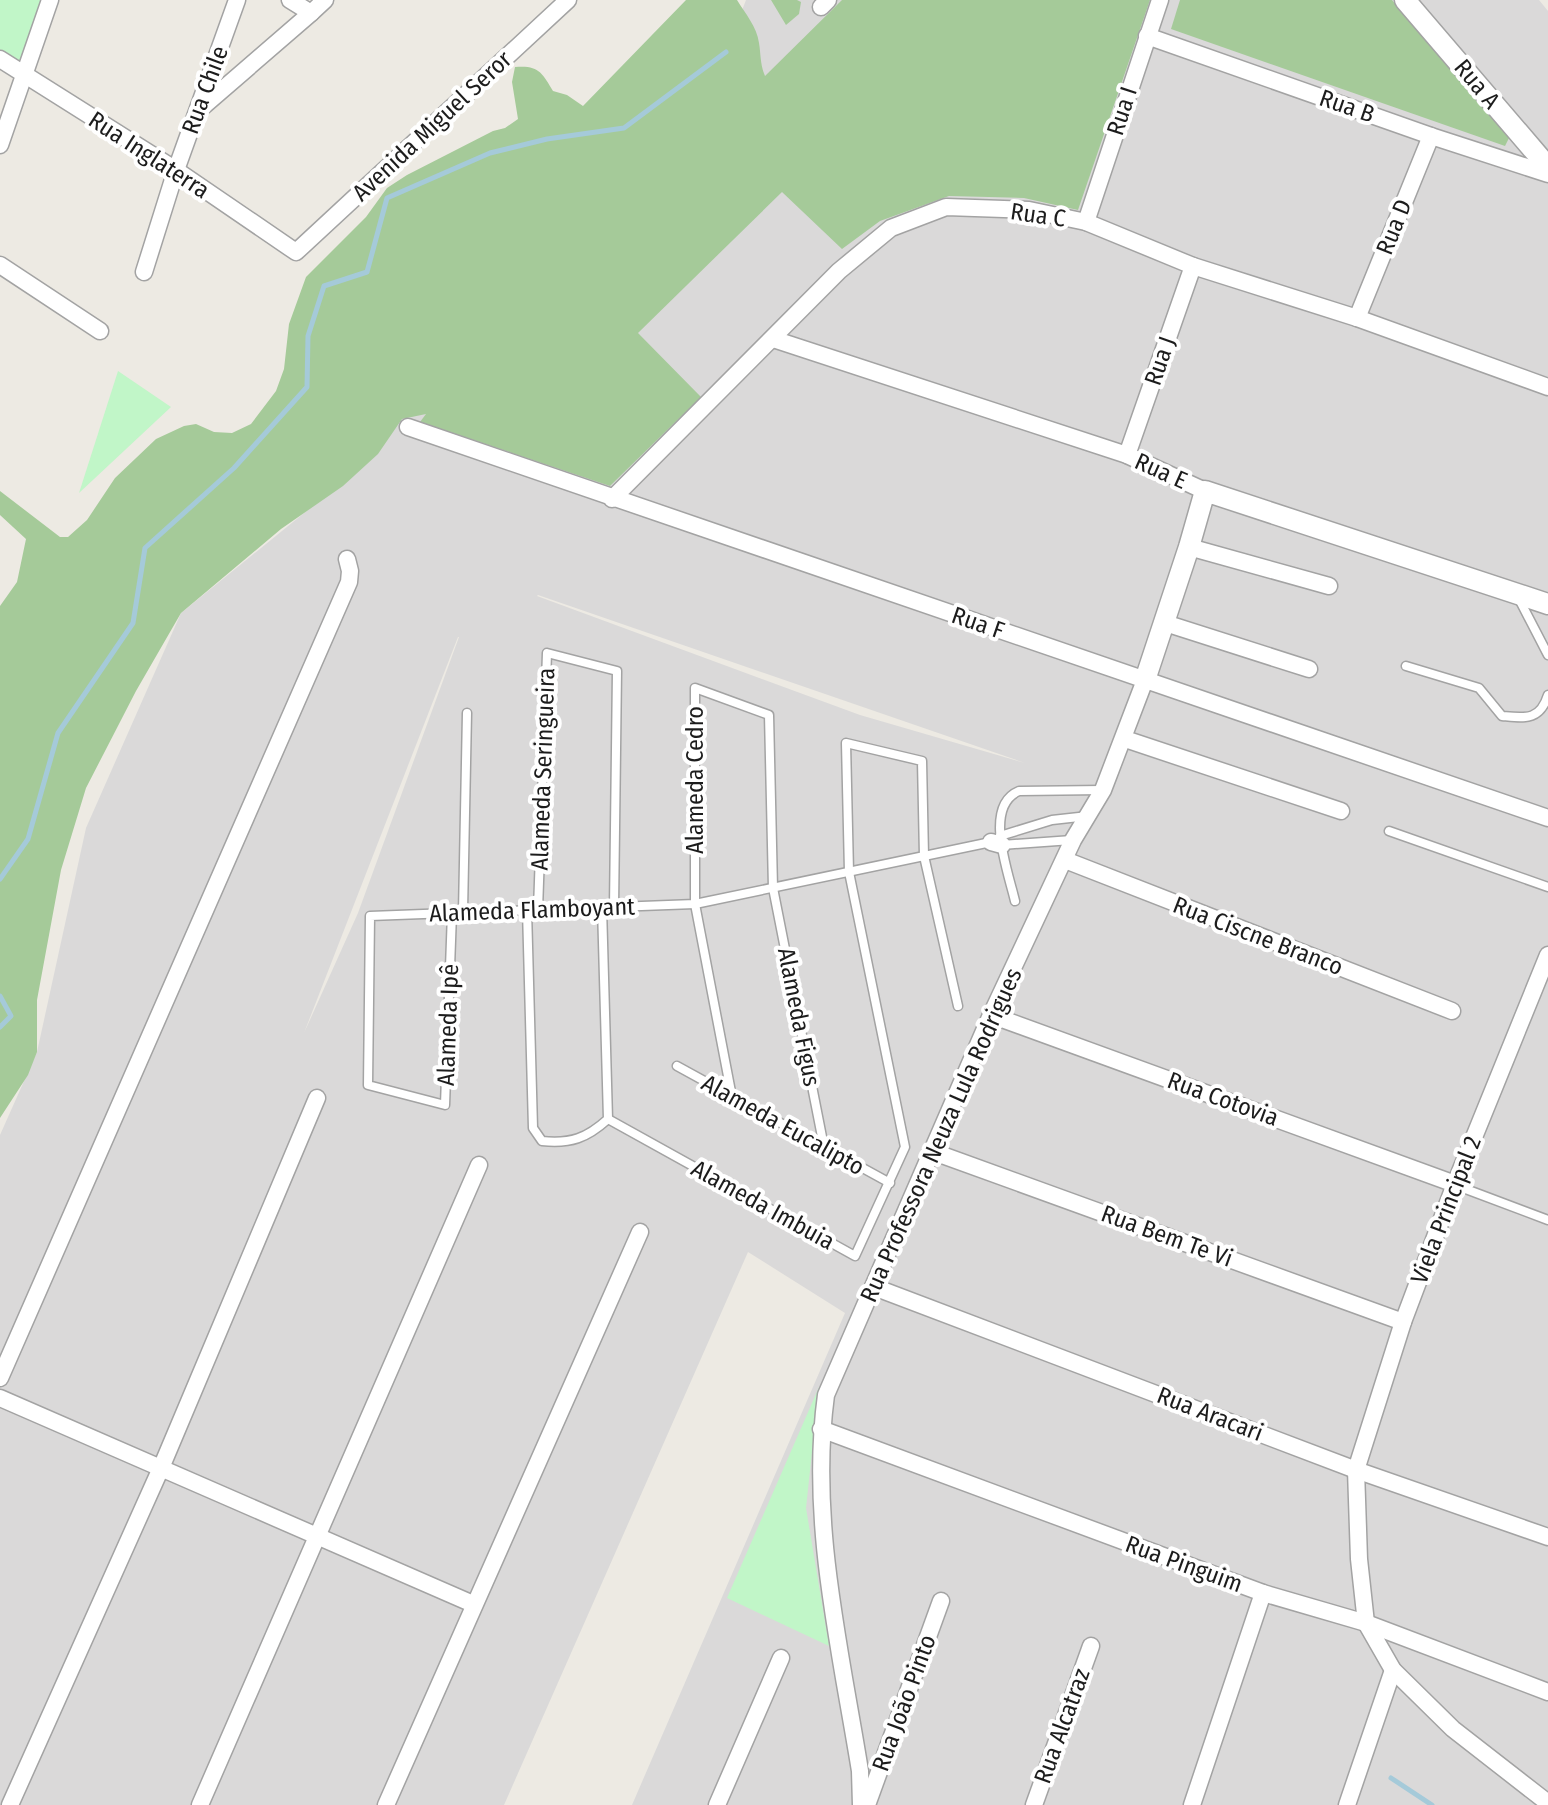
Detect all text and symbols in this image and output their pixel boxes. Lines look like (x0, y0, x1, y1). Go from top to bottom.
street label: Rua Chile (176, 42, 234, 138)
street label: Avenida Miguel Seror (347, 45, 518, 207)
street label: Rua A (1448, 54, 1506, 115)
street label: Rua I (1101, 83, 1143, 139)
street label: Rua B (1316, 84, 1378, 128)
street label: Rua Inglaterra (83, 106, 215, 204)
street label: Rua D (1370, 195, 1418, 259)
street label: Rua C (1009, 197, 1067, 233)
street label: Rua J (1139, 333, 1181, 389)
street label: Rua E (1131, 447, 1191, 495)
street label: Rua F (948, 601, 1008, 645)
street label: Alameda Seringueira (525, 667, 561, 871)
street label: Alameda Cedro (681, 706, 709, 854)
street label: Rua Ciscne Branco (1169, 891, 1347, 981)
street label: Alameda Flamboyant (429, 892, 635, 928)
street label: Alameda Figus (772, 945, 826, 1089)
street label: Alameda Ipê (432, 964, 464, 1086)
street label: Rua Professora Neuza Lula Rodrigues (854, 964, 1028, 1306)
street label: Rua Cotovia (1164, 1066, 1282, 1132)
street label: Alameda Eucalipto (697, 1069, 869, 1181)
street label: Viela Principal 2 (1405, 1132, 1487, 1288)
street label: Alameda Imbuia (687, 1154, 839, 1256)
street label: Rua Bem Te Vi (1098, 1199, 1236, 1273)
street label: Rua Aracari (1153, 1381, 1267, 1447)
street label: Rua Pinguim (1122, 1530, 1246, 1598)
street label: Rua João Pinto (866, 1631, 942, 1775)
street label: Rua Alcatraz (1028, 1665, 1096, 1787)

